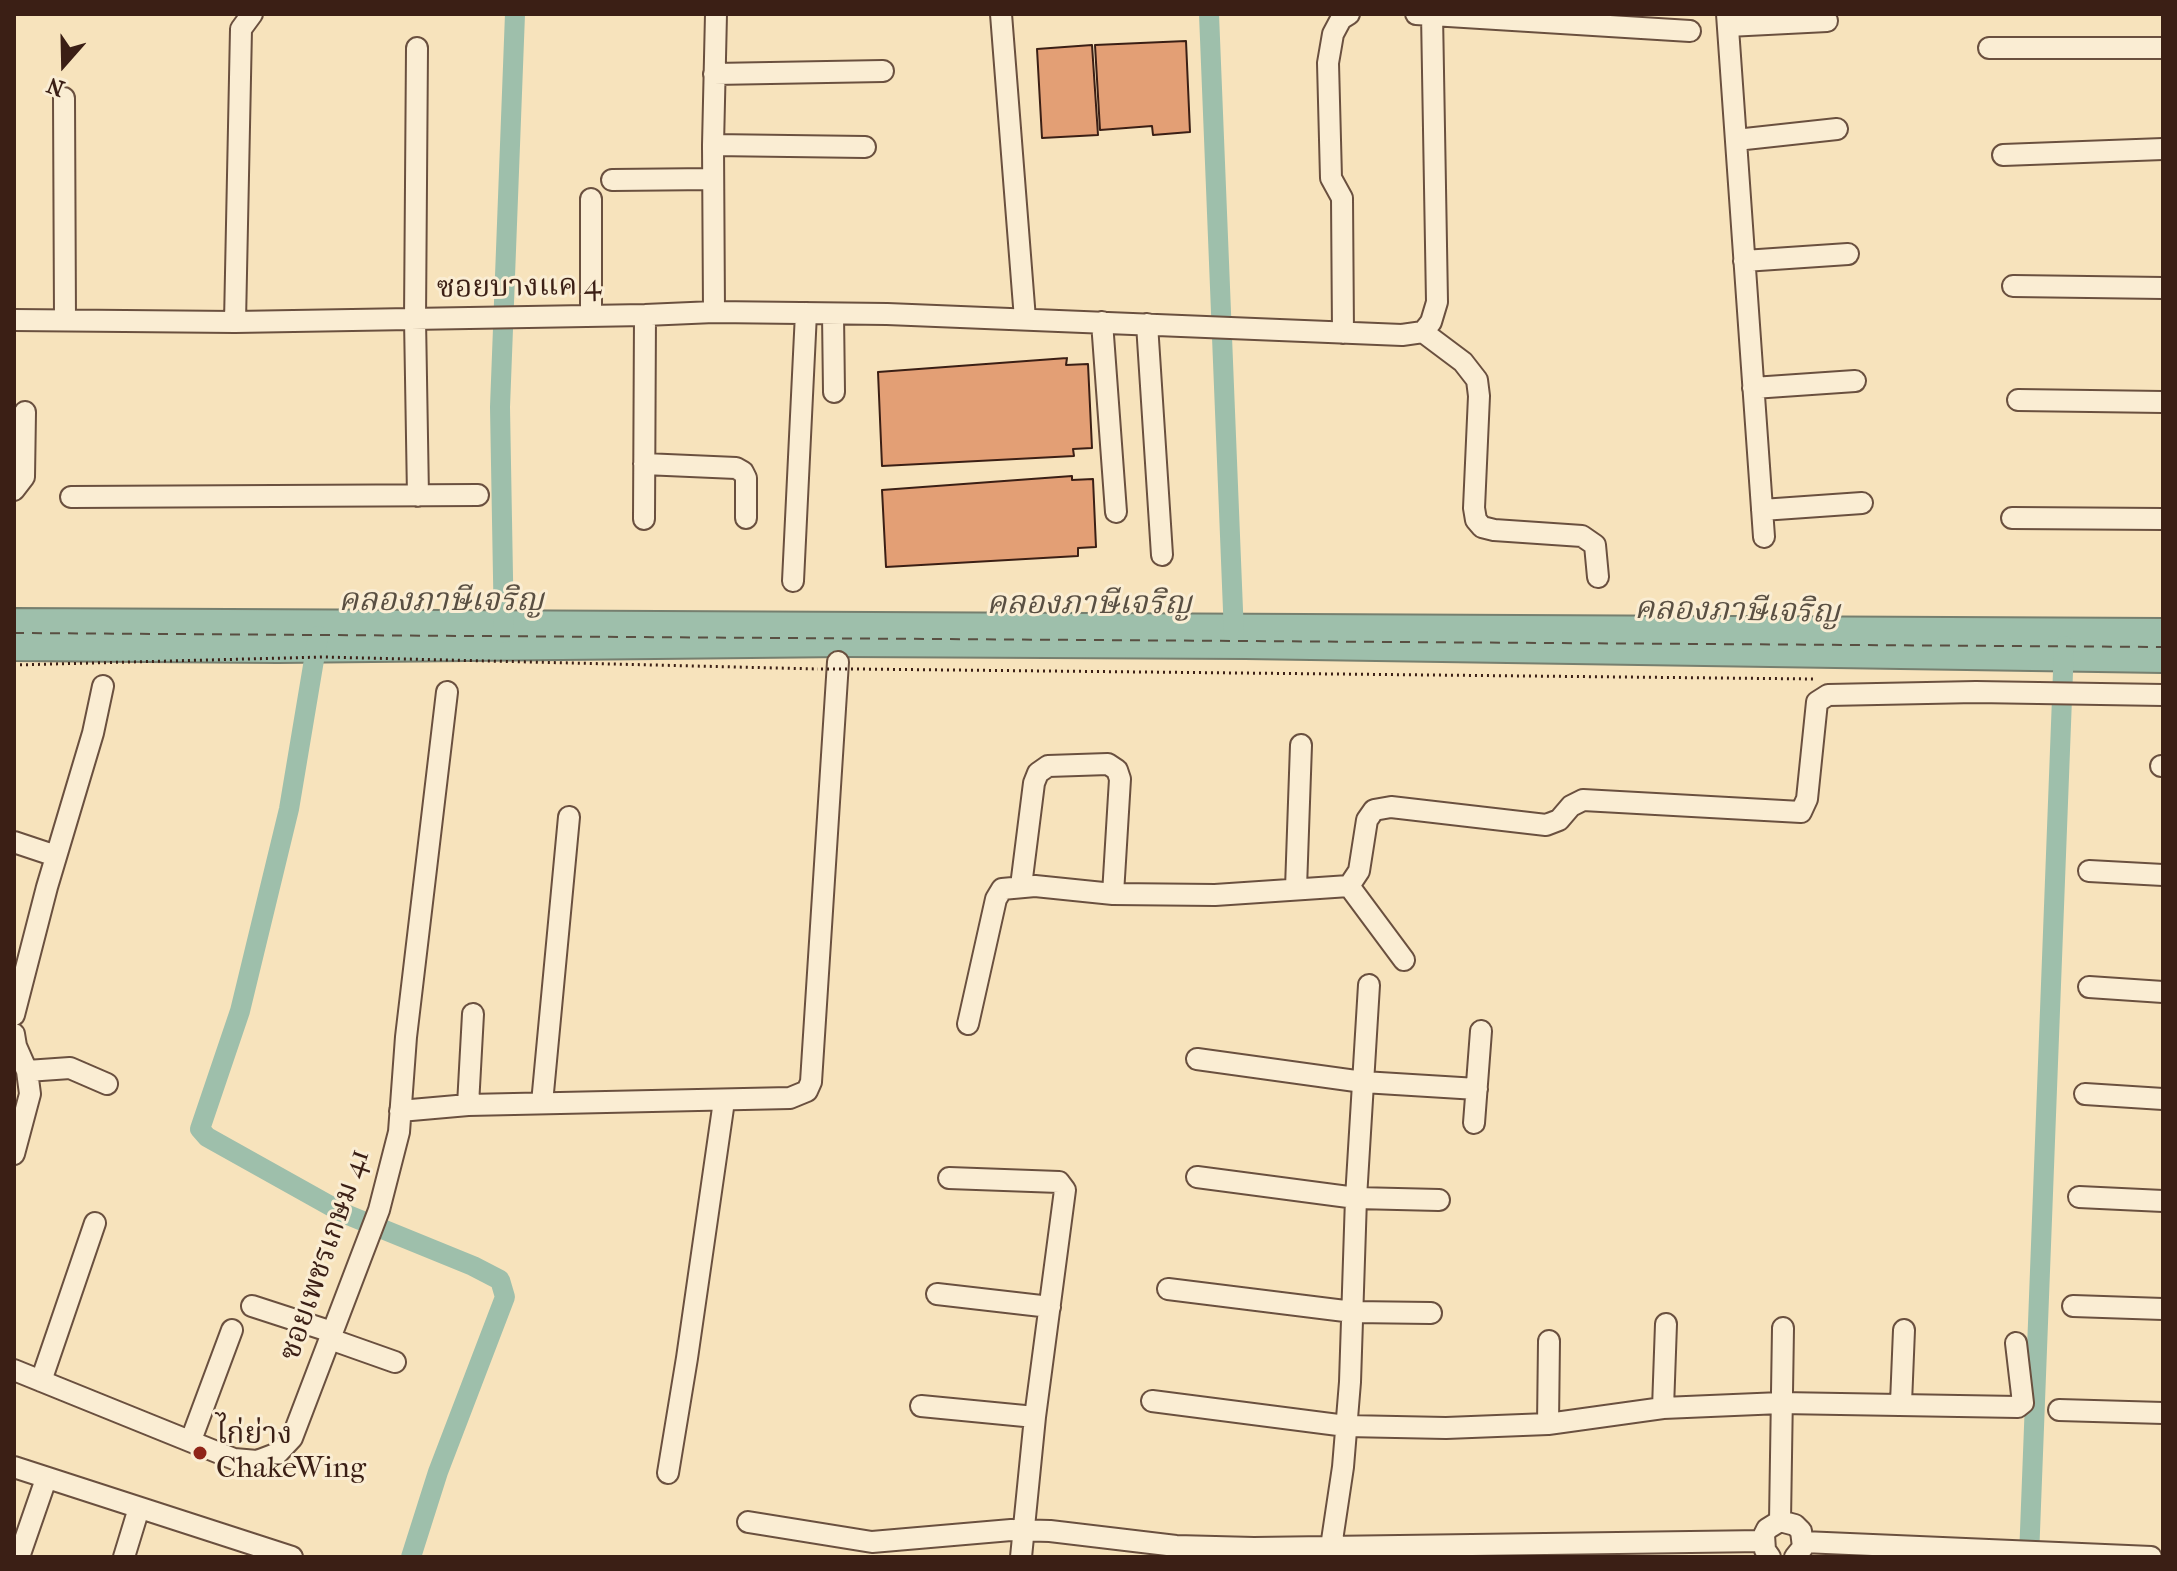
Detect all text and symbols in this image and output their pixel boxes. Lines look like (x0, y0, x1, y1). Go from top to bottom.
north arrow (24, 24, 104, 104)
text: N (44, 71, 68, 102)
street label: ซอยบางแค 4 (436, 269, 602, 307)
water label: คลองภาษีเจริญ (338, 583, 544, 621)
water label: คลองภาษีเจริญ (986, 586, 1192, 624)
water label: คลองภาษีเจริญ (1634, 591, 1840, 633)
street label: ซอยเพชรเกษม 41 (273, 1144, 379, 1366)
place label: ไก่ย่าง ChakeWing (216, 1418, 366, 1488)
marker: ไก่ย่าง ChakeWing (191, 1444, 209, 1462)

